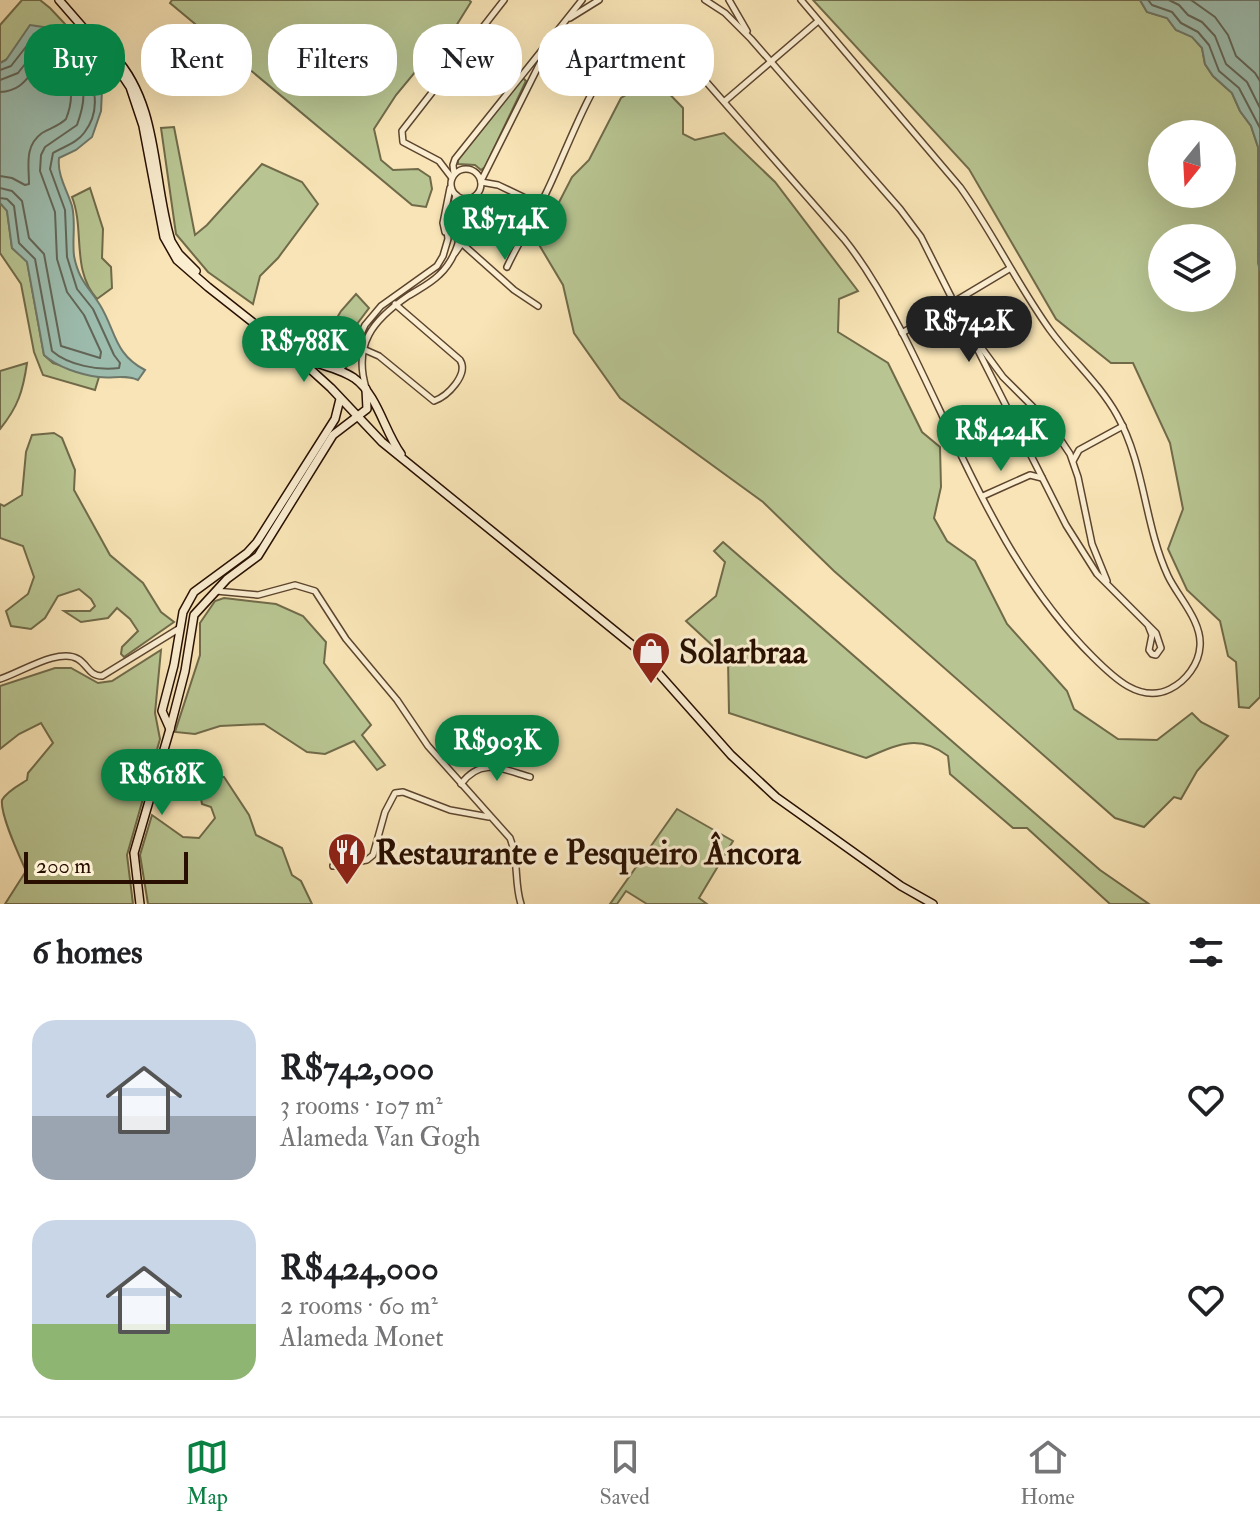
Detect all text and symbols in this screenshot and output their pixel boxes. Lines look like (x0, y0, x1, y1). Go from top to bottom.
chip: Buy (24, 24, 125, 96)
chip: Rent (141, 24, 252, 96)
chip: Filters (268, 24, 397, 96)
chip: New (413, 24, 522, 96)
chip: Apartment (538, 24, 714, 96)
north arrow (1148, 120, 1236, 208)
map controls (1148, 120, 1236, 312)
pin: R$714K (440, 194, 570, 262)
text: R$714K (462, 204, 548, 236)
button: layers (1148, 224, 1236, 312)
pin: R$742K (904, 296, 1034, 364)
text: R$742K (924, 306, 1014, 338)
pin: R$788K (239, 316, 369, 384)
text: R$788K (260, 326, 348, 358)
pin: R$424K (936, 405, 1066, 473)
text: R$424K (955, 415, 1047, 447)
shop icon: Solarbraa (630, 630, 672, 685)
place label: Solarbraa (679, 631, 808, 674)
pin: R$903K (432, 715, 562, 783)
text: R$903K (453, 725, 541, 757)
pin: R$618K (97, 749, 227, 817)
text: R$618K (119, 759, 205, 791)
restaurant icon: Restaurante e Pesqueiro Âncora (326, 831, 368, 886)
place label: Restaurante e Pesqueiro Âncora (375, 831, 801, 875)
scale bar (24, 848, 188, 884)
text: 200 m (36, 852, 91, 880)
icon: filters (1184, 930, 1228, 974)
text: 6 homes (32, 931, 143, 974)
text: R$742,000 (280, 1047, 434, 1090)
icon: home (96, 1052, 192, 1148)
icon: heart (1184, 1078, 1228, 1122)
text: 3 rooms · 107 m² (280, 1090, 443, 1122)
text: Alameda Van Gogh (280, 1122, 480, 1154)
text: R$424,000 (280, 1247, 439, 1290)
icon: home (96, 1252, 192, 1348)
icon: heart (1184, 1278, 1228, 1322)
text: 2 rooms · 60 m² (280, 1290, 438, 1322)
text: Alameda Monet (280, 1322, 444, 1354)
tab: Map (185, 1435, 229, 1511)
tab: Saved (600, 1435, 650, 1511)
tab: Home (1020, 1435, 1075, 1511)

